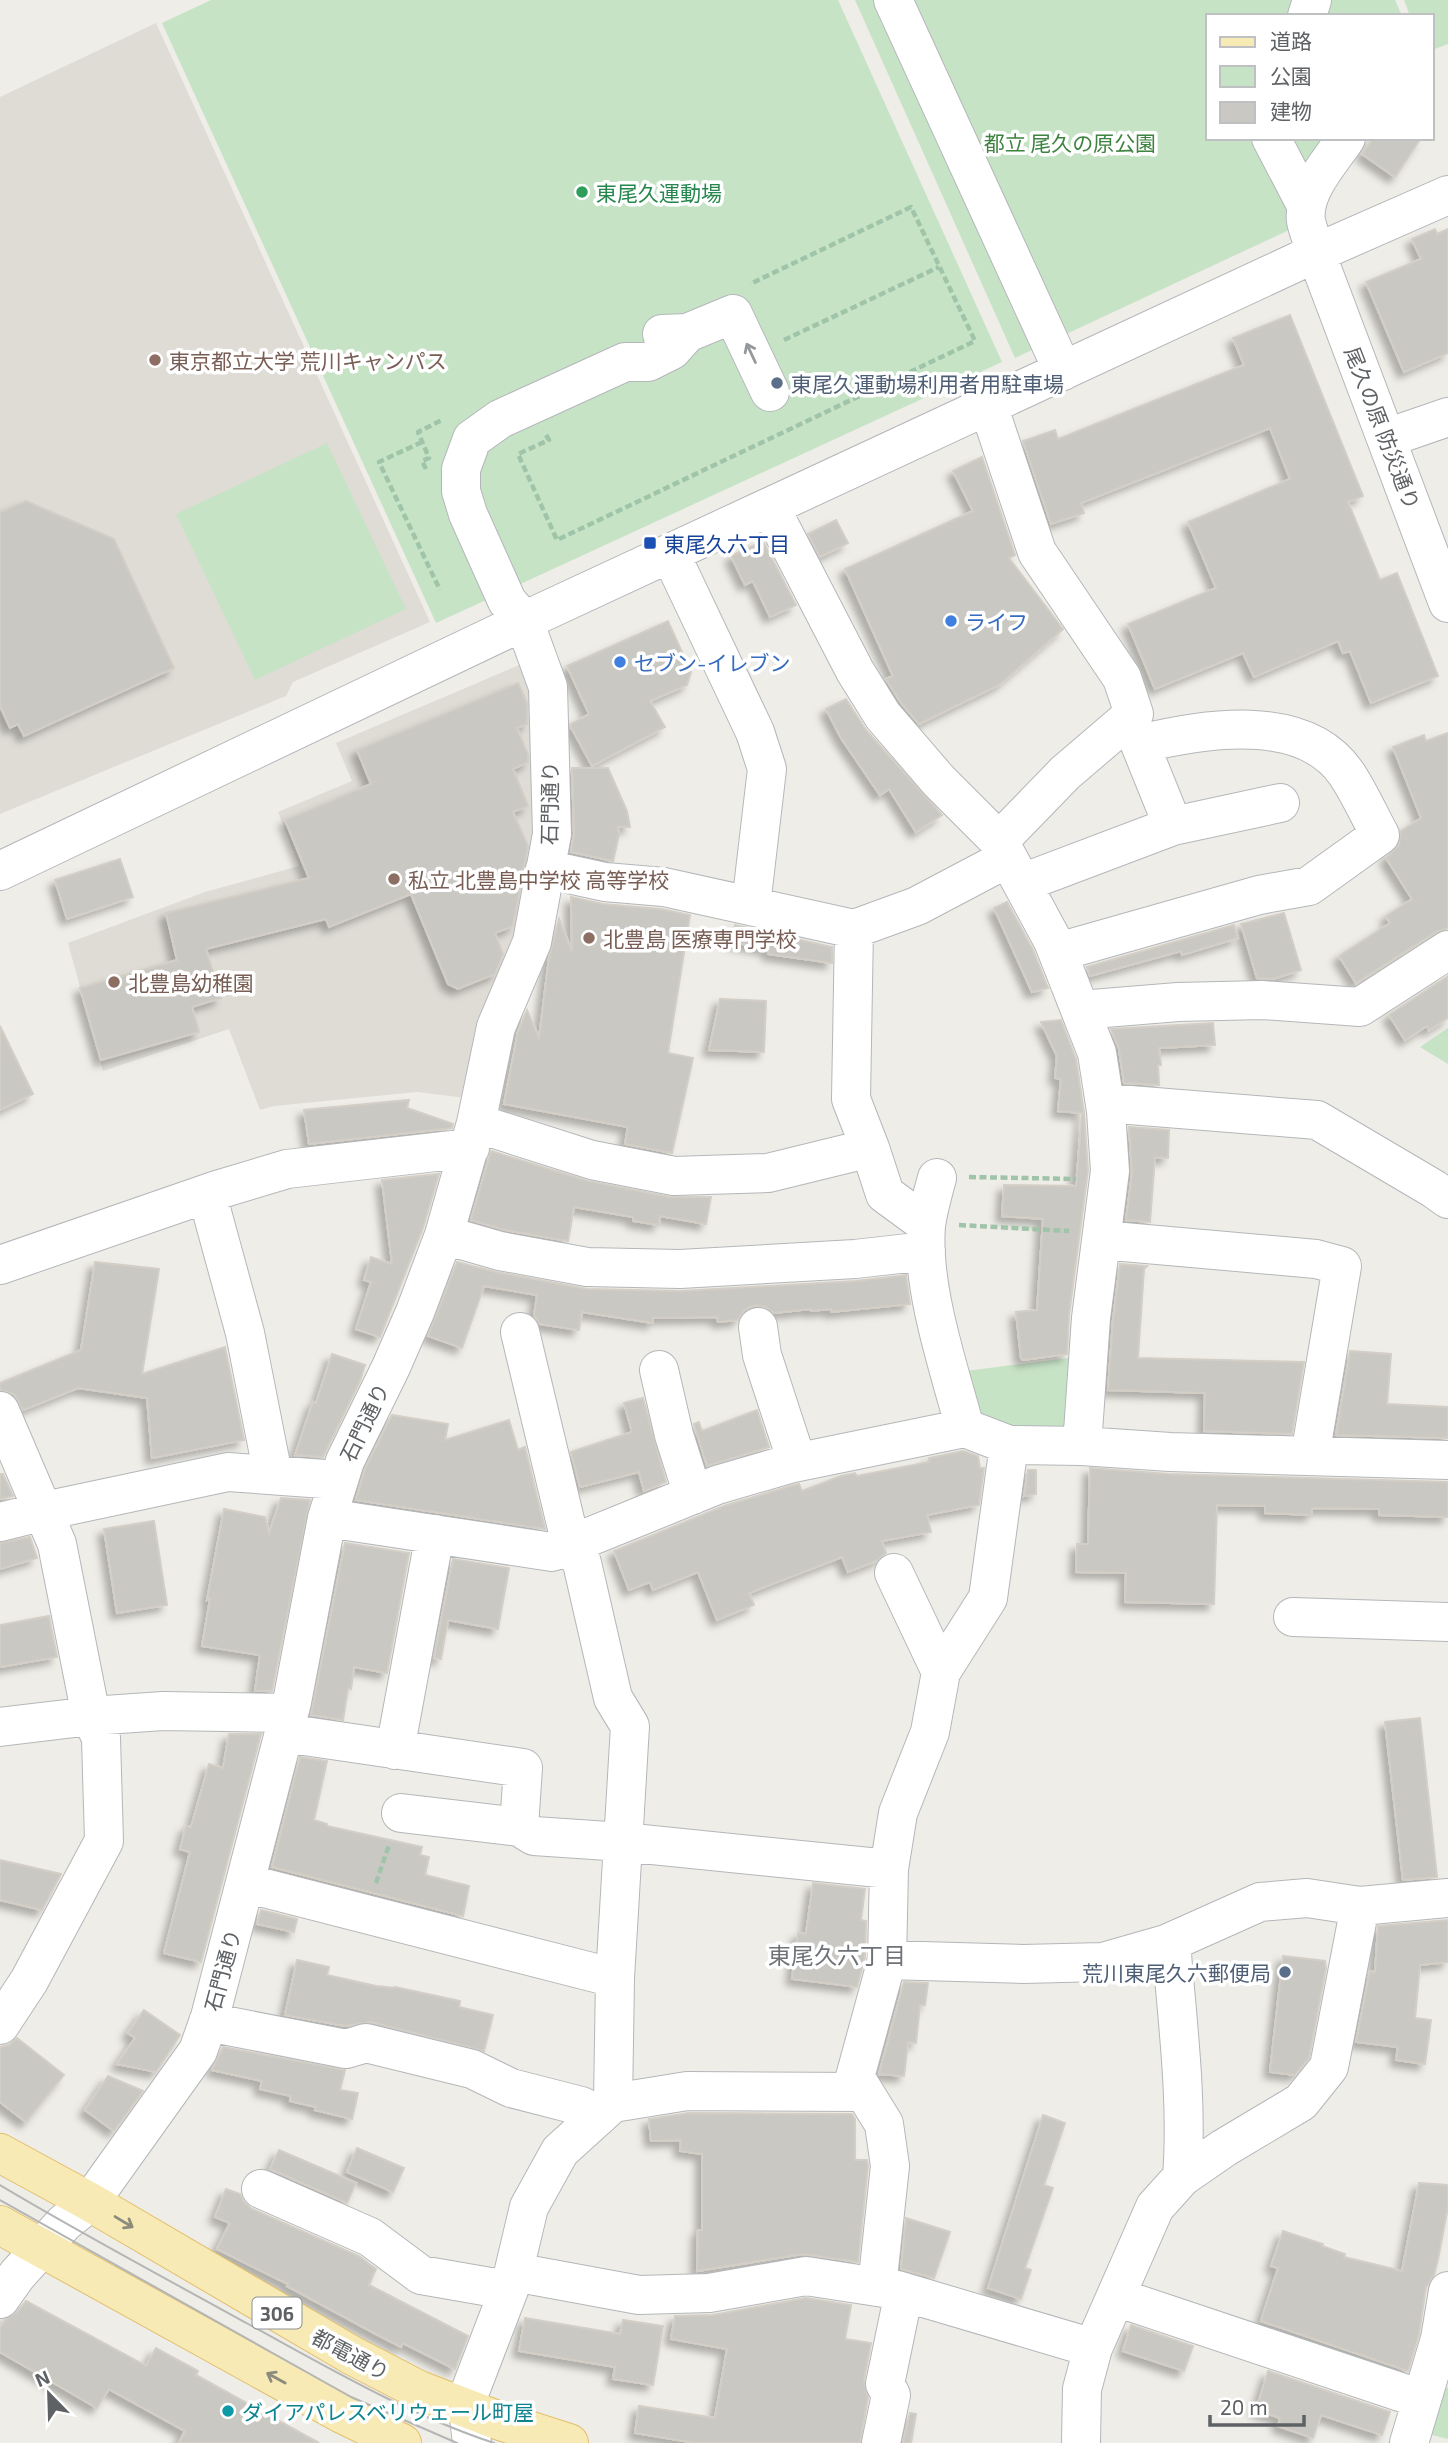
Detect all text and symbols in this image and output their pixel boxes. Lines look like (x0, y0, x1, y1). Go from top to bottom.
legend (1206, 14, 1434, 140)
text: 道路 (1270, 28, 1312, 53)
text: 公園 (1270, 63, 1312, 88)
text: 建物 (1270, 98, 1312, 123)
park label: 都立 尾久の原公園 (984, 130, 1156, 155)
place label: 東尾久運動場 (596, 180, 722, 205)
marker: 東尾久運動場 (574, 184, 590, 200)
one-way arrow (744, 343, 757, 364)
street label: 尾久の原 防災通り (1340, 343, 1426, 513)
place label: 東京都立大学 荒川キャンパス (169, 348, 447, 373)
marker: 東京都立大学 荒川キャンパス (147, 352, 163, 368)
place label: 東尾久運動場利用者用駐車場 (791, 371, 1064, 396)
marker: 東尾久運動場利用者用駐車場 (769, 375, 785, 391)
place label: 東尾久六丁目 (664, 531, 790, 556)
marker: 東尾久六丁目 (642, 535, 658, 551)
place label: ライフ (965, 609, 1028, 634)
marker: ライフ (943, 613, 959, 629)
place label: セブン-イレブン (634, 650, 790, 675)
marker: セブン-イレブン (612, 654, 628, 670)
street label: 石門通り (536, 761, 562, 845)
place label: 私立 北豊島中学校 高等学校 (408, 867, 669, 892)
marker: 私立 北豊島中学校 高等学校 (386, 871, 402, 887)
place label: 北豊島 医療専門学校 (603, 926, 797, 951)
marker: 北豊島 医療専門学校 (581, 930, 597, 946)
place label: 北豊島幼稚園 (128, 970, 254, 995)
marker: 北豊島幼稚園 (106, 974, 122, 990)
street label: 石門通り (334, 1379, 394, 1465)
street label: 石門通り (199, 1926, 245, 2014)
district label: 東尾久六丁目 (768, 1941, 906, 1969)
place label: 荒川東尾久六郵便局 (1082, 1960, 1271, 1985)
marker: 荒川東尾久六郵便局 (1277, 1964, 1293, 1980)
one-way arrow (113, 2216, 133, 2230)
road number: 306 (252, 2298, 302, 2328)
street label: 都電通り (308, 2323, 394, 2385)
north arrow (14, 2359, 84, 2429)
text: N (31, 2365, 53, 2391)
one-way arrow (267, 2371, 287, 2385)
scale bar (1210, 2384, 1304, 2428)
text: 20 m (1220, 2394, 1268, 2419)
place label: ダイアパレスベリウェール町屋 (242, 2399, 534, 2424)
marker: ダイアパレスベリウェール町屋 (220, 2403, 236, 2419)

